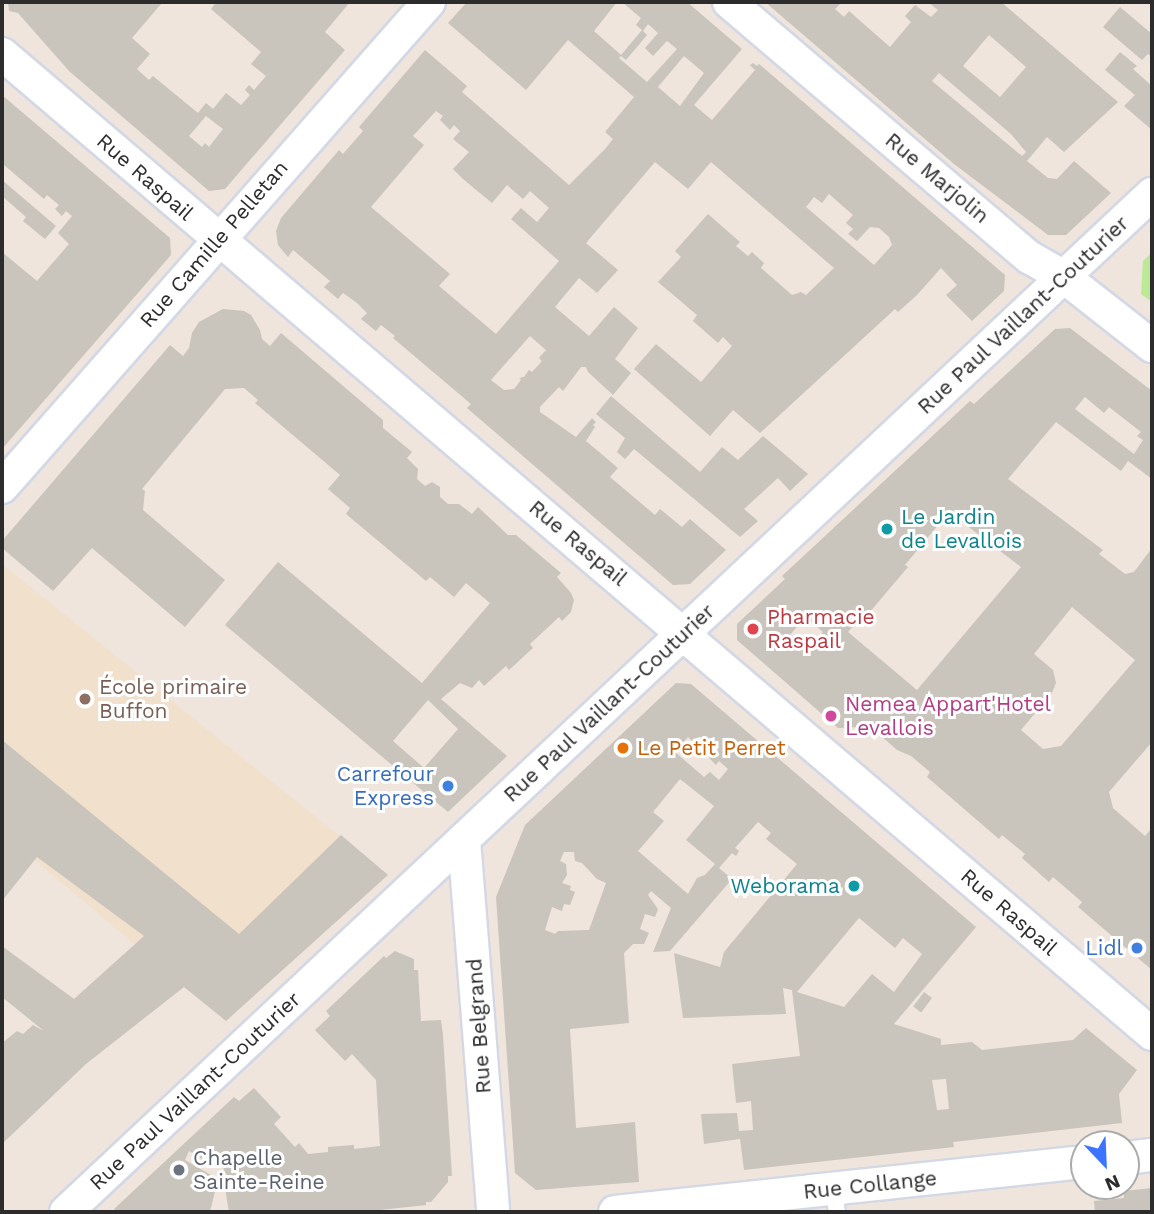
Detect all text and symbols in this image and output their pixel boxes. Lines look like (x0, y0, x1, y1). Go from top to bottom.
street label: Rue Marjolin (880, 127, 994, 229)
street label: Rue Raspail (91, 128, 199, 226)
street label: Rue Camille Pelletan (135, 155, 293, 333)
street label: Rue Paul Vaillant-Couturier (912, 210, 1134, 420)
street label: Rue Raspail (524, 495, 632, 591)
place label: Le Jardin de Levallois (901, 504, 1022, 554)
marker: Le Jardin de Levallois (879, 521, 895, 537)
street label: Rue Paul Vaillant-Couturier (498, 598, 720, 808)
place label: Pharmacie Raspail (767, 604, 875, 654)
marker: Pharmacie Raspail (745, 621, 761, 637)
place label: École primaire Buffon (99, 674, 247, 724)
marker: École primaire Buffon (77, 691, 93, 707)
place label: Nemea Appart'Hotel Levallois (845, 691, 1052, 741)
marker: Nemea Appart'Hotel Levallois (823, 708, 839, 724)
place label: Le Petit Perret (637, 735, 785, 761)
marker: Le Petit Perret (615, 740, 631, 756)
place label: Carrefour Express (337, 761, 434, 811)
marker: Carrefour Express (440, 778, 456, 794)
street label: Rue Raspail (955, 863, 1063, 961)
place label: Weborama (731, 873, 840, 899)
marker: Weborama (846, 878, 862, 894)
place label: Lidl (1085, 935, 1123, 961)
marker: Lidl (1129, 940, 1145, 956)
street label: Rue Belgrand (462, 957, 496, 1095)
street label: Rue Paul Vaillant-Couturier (84, 986, 306, 1196)
north arrow (1070, 1130, 1140, 1200)
place label: Chapelle Sainte-Reine (193, 1145, 325, 1195)
marker: Chapelle Sainte-Reine (171, 1162, 187, 1178)
street label: Rue Collange (802, 1165, 938, 1205)
text: N (1102, 1170, 1124, 1196)

